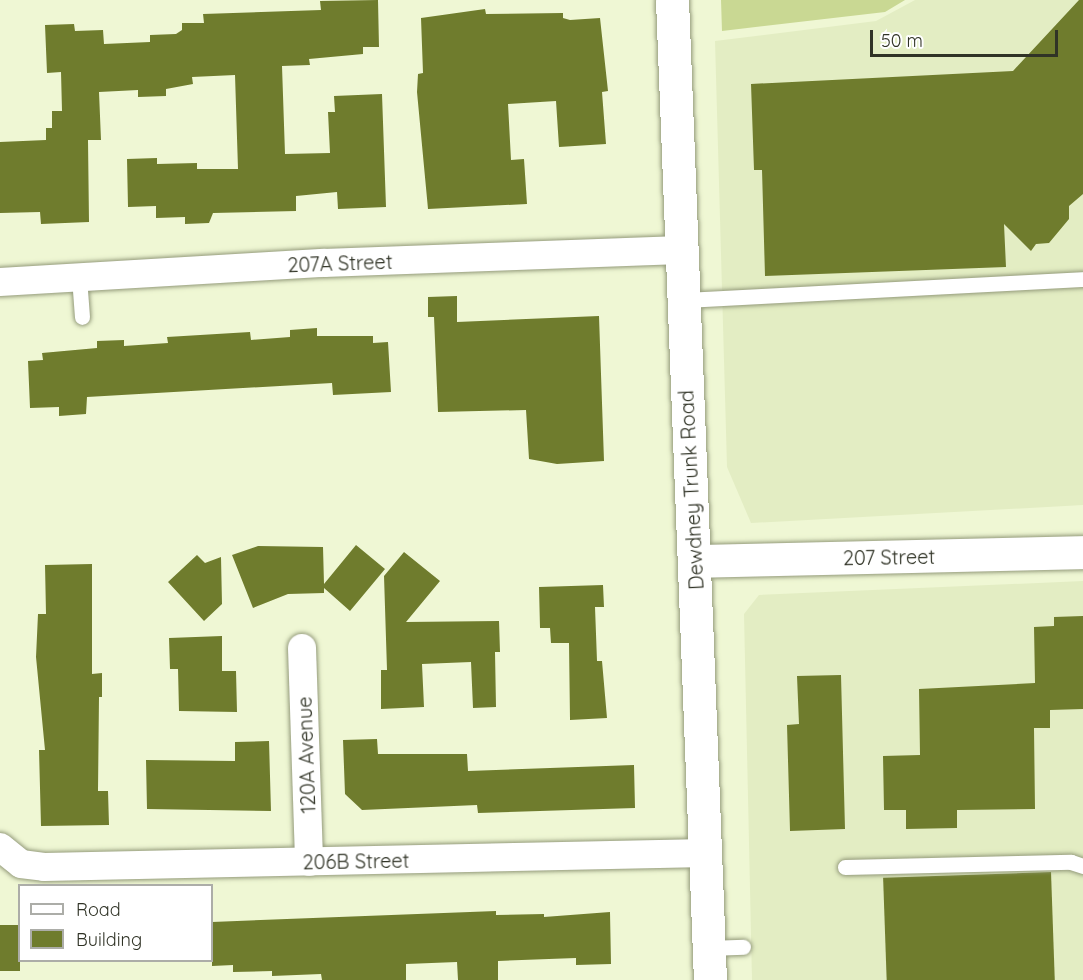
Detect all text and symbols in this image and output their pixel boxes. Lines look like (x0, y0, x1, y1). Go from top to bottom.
scale bar (873, 18, 1060, 56)
text: 50 m (881, 29, 923, 52)
street label: 207A Street (287, 249, 393, 277)
street label: Dewdney Trunk Road (674, 390, 708, 590)
street label: 207 Street (843, 544, 935, 570)
street label: 120A Avenue (292, 696, 320, 814)
street label: 206B Street (302, 848, 410, 874)
legend (18, 884, 213, 962)
text: Road (76, 898, 121, 921)
text: Building (76, 928, 142, 951)

